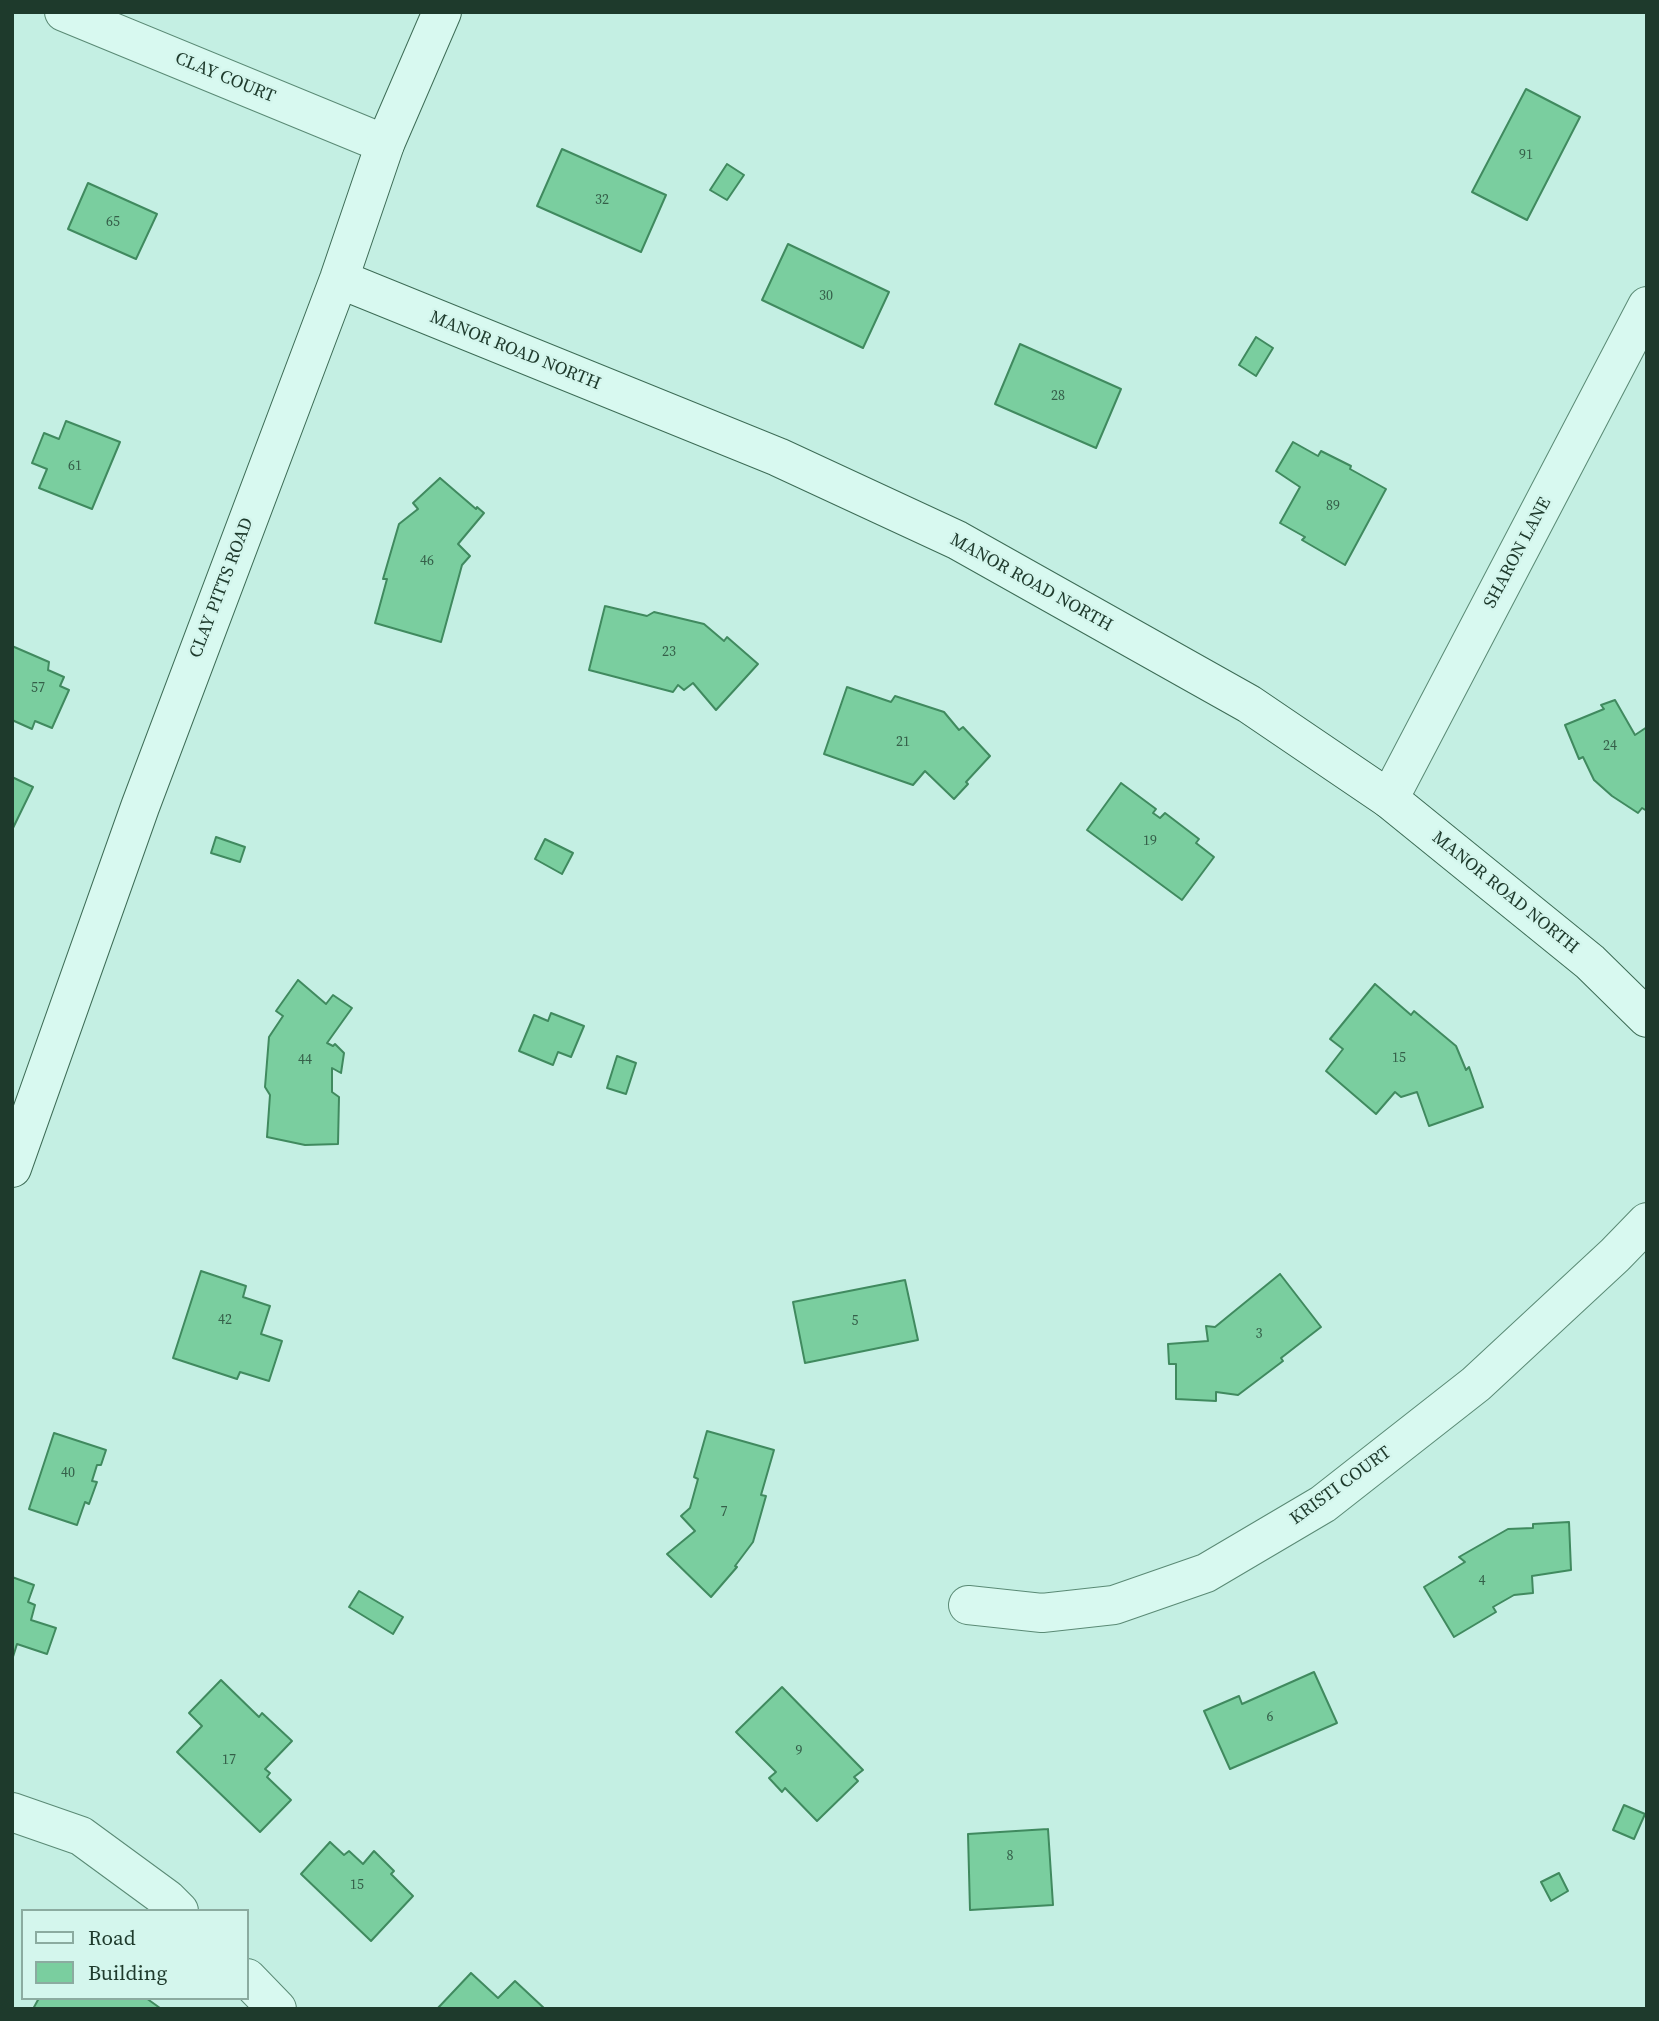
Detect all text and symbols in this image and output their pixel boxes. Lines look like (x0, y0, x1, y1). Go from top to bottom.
street label: CLAY COURT (172, 48, 278, 108)
house number: 91 (1519, 147, 1533, 163)
house number: 32 (595, 192, 609, 208)
house number: 65 (106, 214, 120, 230)
house number: 30 (819, 288, 833, 304)
street label: MANOR ROAD NORTH (426, 307, 604, 395)
house number: 28 (1051, 388, 1065, 404)
house number: 61 (68, 458, 82, 474)
street label: SHARON LANE (1480, 494, 1556, 612)
house number: 89 (1326, 498, 1340, 514)
street label: CLAY PITTS ROAD (185, 515, 259, 661)
street label: MANOR ROAD NORTH (946, 529, 1116, 637)
house number: 46 (420, 553, 434, 569)
house number: 23 (662, 644, 676, 660)
house number: 57 (31, 680, 45, 696)
house number: 21 (896, 734, 910, 750)
house number: 24 (1603, 738, 1617, 754)
street label: MANOR ROAD NORTH (1427, 827, 1583, 959)
house number: 19 (1143, 833, 1157, 849)
house number: 15 (1392, 1050, 1406, 1066)
house number: 44 (298, 1052, 312, 1068)
house number: 42 (218, 1312, 232, 1328)
house number: 5 (852, 1313, 858, 1329)
house number: 3 (1256, 1326, 1262, 1342)
street label: KRISTI COURT (1286, 1442, 1396, 1530)
house number: 40 (61, 1465, 75, 1481)
house number: 7 (721, 1504, 727, 1520)
house number: 4 (1479, 1573, 1485, 1589)
house number: 6 (1267, 1709, 1273, 1725)
house number: 9 (796, 1743, 802, 1759)
house number: 17 (222, 1752, 236, 1768)
house number: 8 (1007, 1848, 1013, 1864)
house number: 15 (350, 1877, 364, 1893)
legend (21, 1909, 248, 2000)
text: Road (88, 1923, 136, 1952)
text: Building (88, 1958, 167, 1987)

